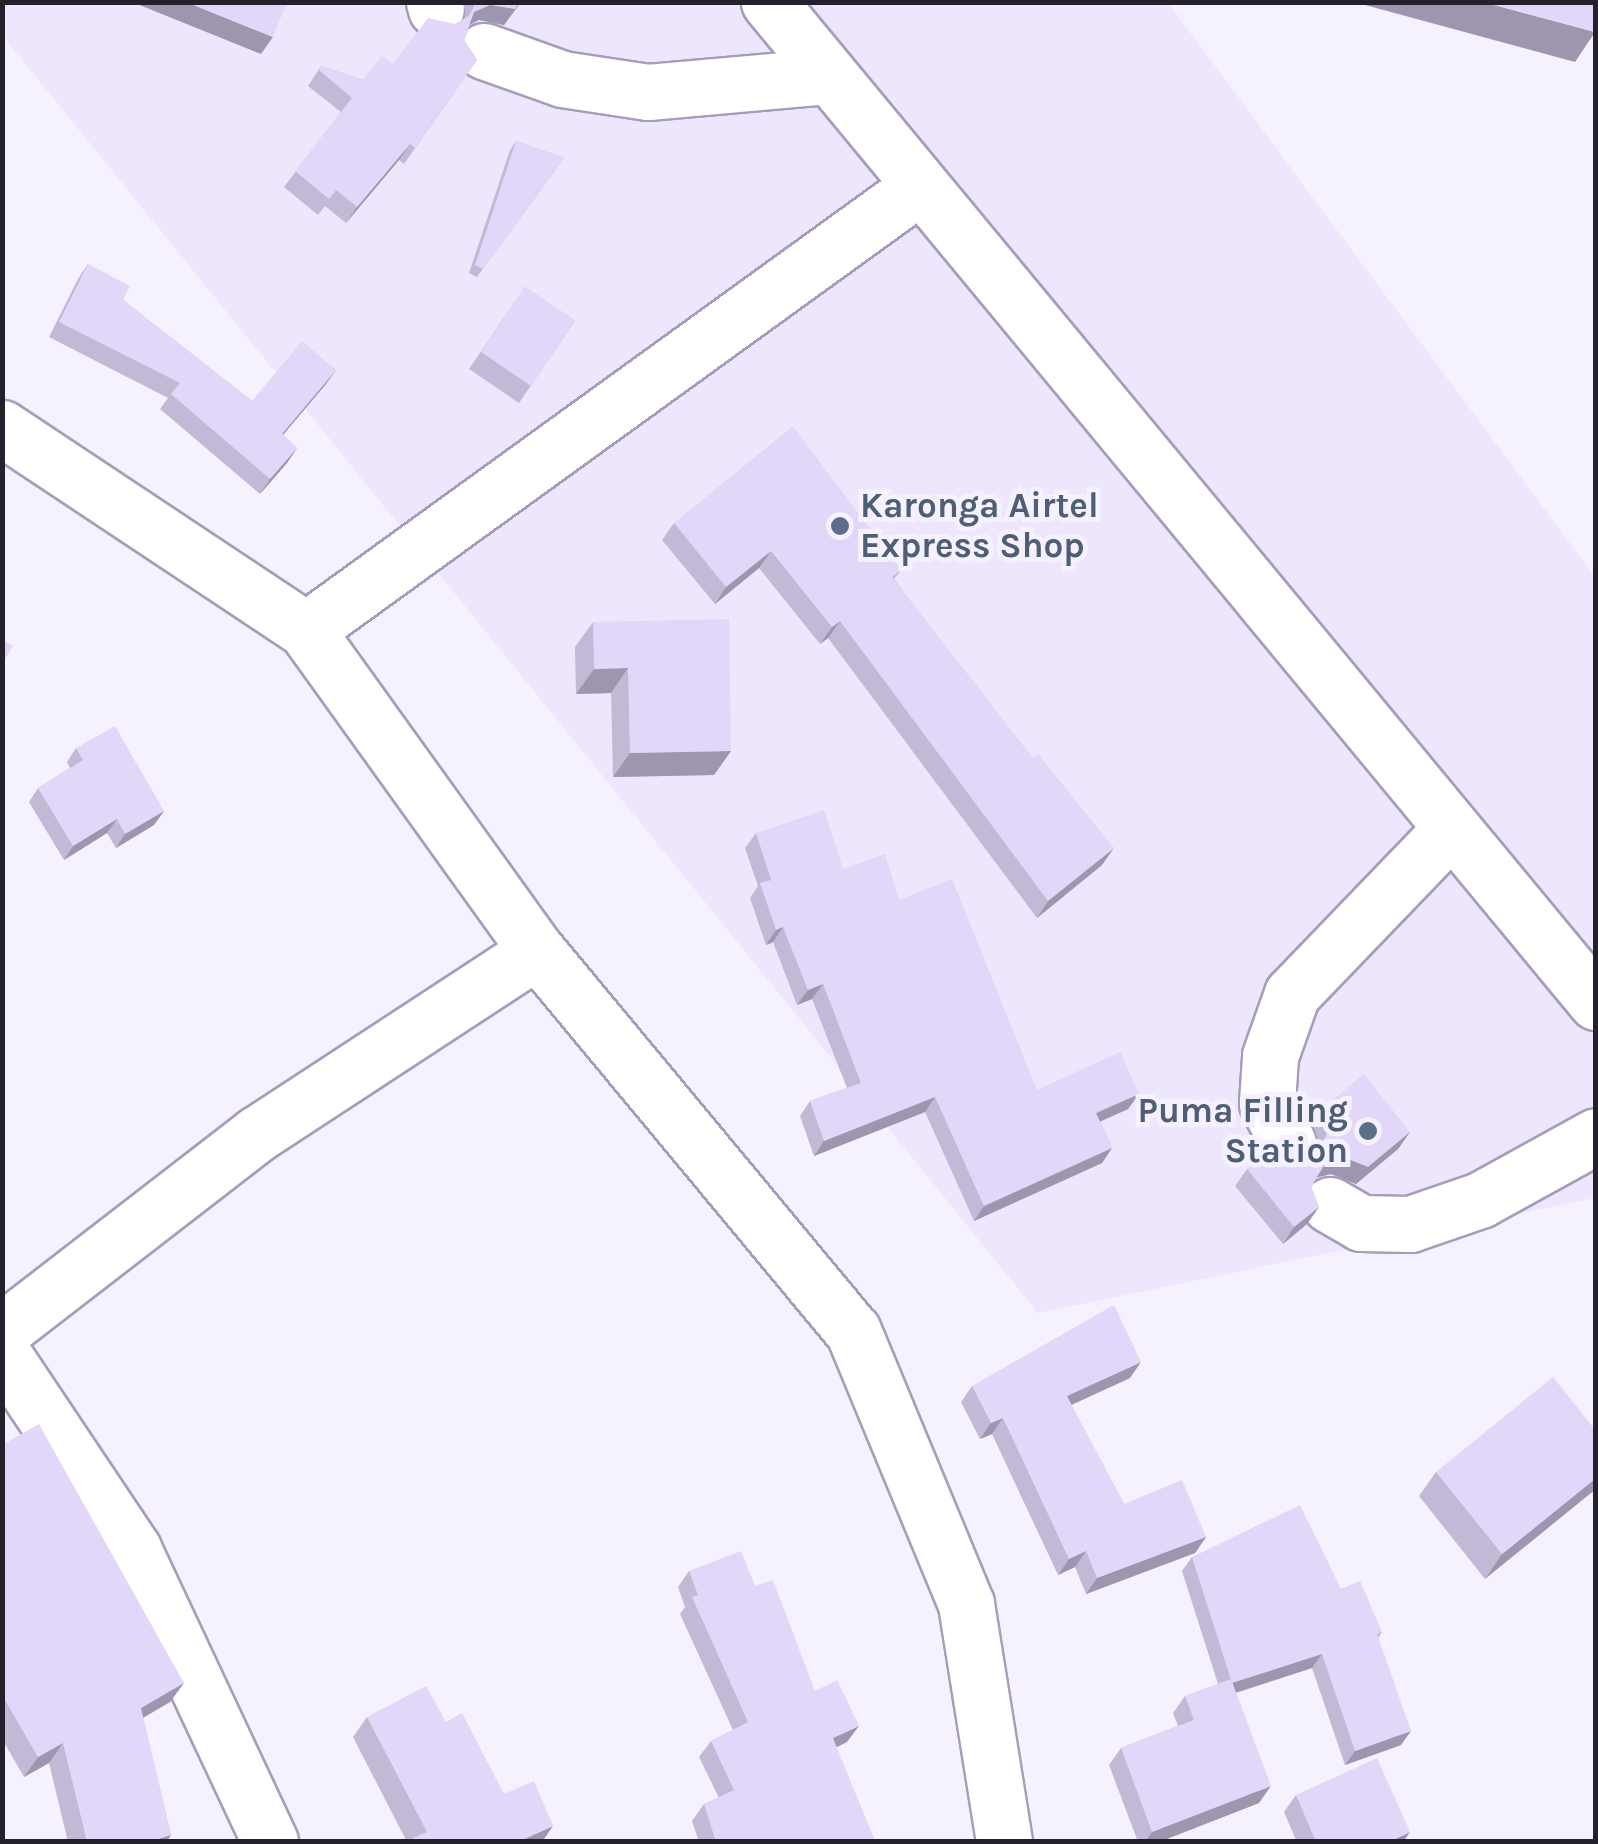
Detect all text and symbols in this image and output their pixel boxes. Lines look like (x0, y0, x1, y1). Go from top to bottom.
place label: Karonga Airtel Express Shop (860, 485, 1099, 567)
marker: Karonga Airtel Express Shop (829, 515, 851, 537)
place label: Puma Filling Station (1138, 1090, 1348, 1172)
marker: Puma Filling Station (1357, 1120, 1379, 1142)

